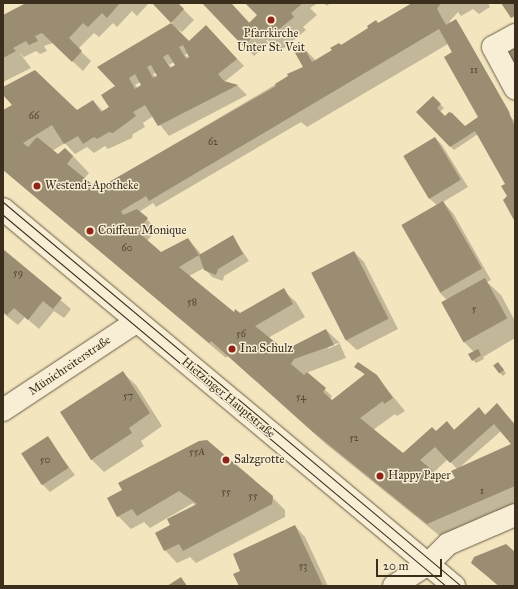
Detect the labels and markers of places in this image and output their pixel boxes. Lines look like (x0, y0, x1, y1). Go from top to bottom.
marker: Pfarrkirche Unter St. Veit (266, 15, 276, 25)
place label: Pfarrkirche Unter St. Veit (237, 27, 305, 55)
place label: Westend-Apotheke (45, 179, 139, 193)
marker: Westend-Apotheke (32, 181, 42, 191)
place label: Coiffeur Monique (98, 224, 186, 238)
marker: Coiffeur Monique (85, 226, 95, 236)
place label: Ina Schulz (240, 342, 293, 356)
marker: Ina Schulz (227, 344, 237, 354)
place label: Salzgrotte (234, 453, 284, 467)
marker: Salzgrotte (221, 455, 231, 465)
place label: Happy Paper (388, 469, 451, 483)
marker: Happy Paper (375, 471, 385, 481)

